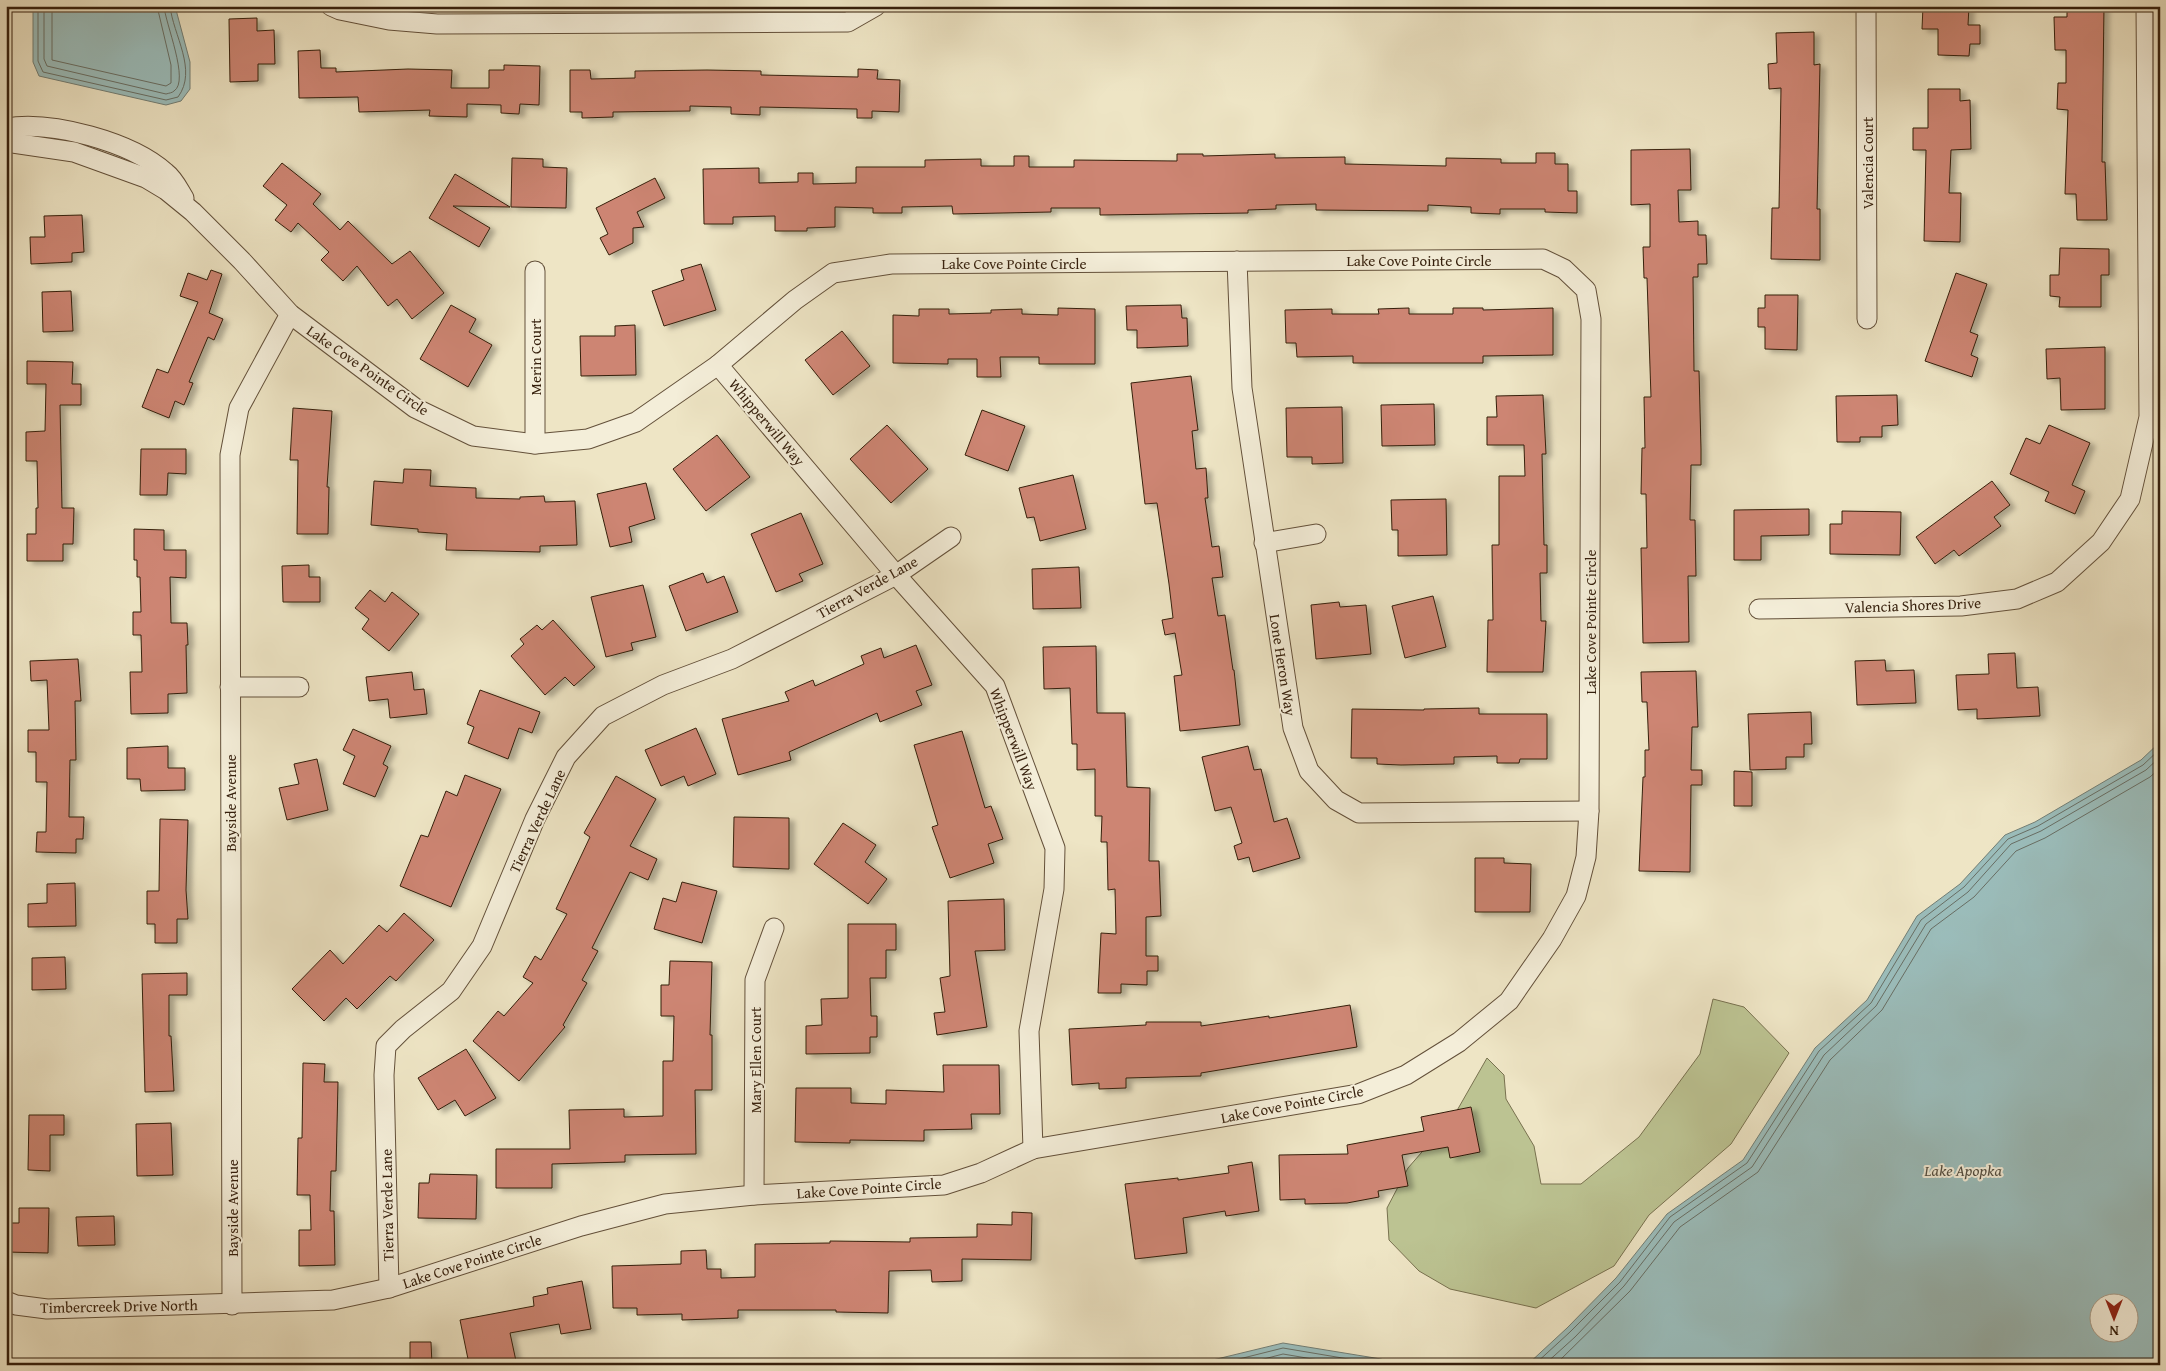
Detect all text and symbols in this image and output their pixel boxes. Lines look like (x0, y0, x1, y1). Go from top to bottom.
street label: Valencia Court (1857, 116, 1878, 209)
street label: Lake Cove Pointe Circle (1347, 250, 1492, 271)
street label: Lake Cove Pointe Circle (942, 253, 1087, 274)
street label: Merin Court (525, 318, 546, 395)
street label: Lake Cove Pointe Circle (303, 320, 433, 420)
street label: Whipperwill Way (724, 374, 810, 471)
street label: Lake Cove Pointe Circle (1580, 550, 1601, 695)
street label: Tierra Verde Lane (813, 551, 921, 623)
street label: Valencia Shores Drive (1845, 592, 1981, 618)
street label: Lone Heron Way (1265, 613, 1301, 718)
street label: Whipperwill Way (985, 685, 1043, 794)
street label: Bayside Avenue (220, 754, 241, 852)
street label: Tierra Verde Lane (504, 766, 570, 876)
street label: Mary Ellen Court (745, 1006, 766, 1113)
street label: Lake Cove Pointe Circle (1219, 1080, 1365, 1128)
street label: Tierra Verde Lane (376, 1149, 398, 1261)
water label: Lake Apopka (1923, 1158, 2002, 1182)
street label: Bayside Avenue (222, 1159, 243, 1257)
street label: Lake Cove Pointe Circle (796, 1172, 942, 1204)
street label: Lake Cove Pointe Circle (400, 1229, 544, 1293)
street label: Timbercreek Drive North (40, 1294, 199, 1318)
north arrow (2088, 1294, 2138, 1344)
text: N (2109, 1321, 2119, 1341)

